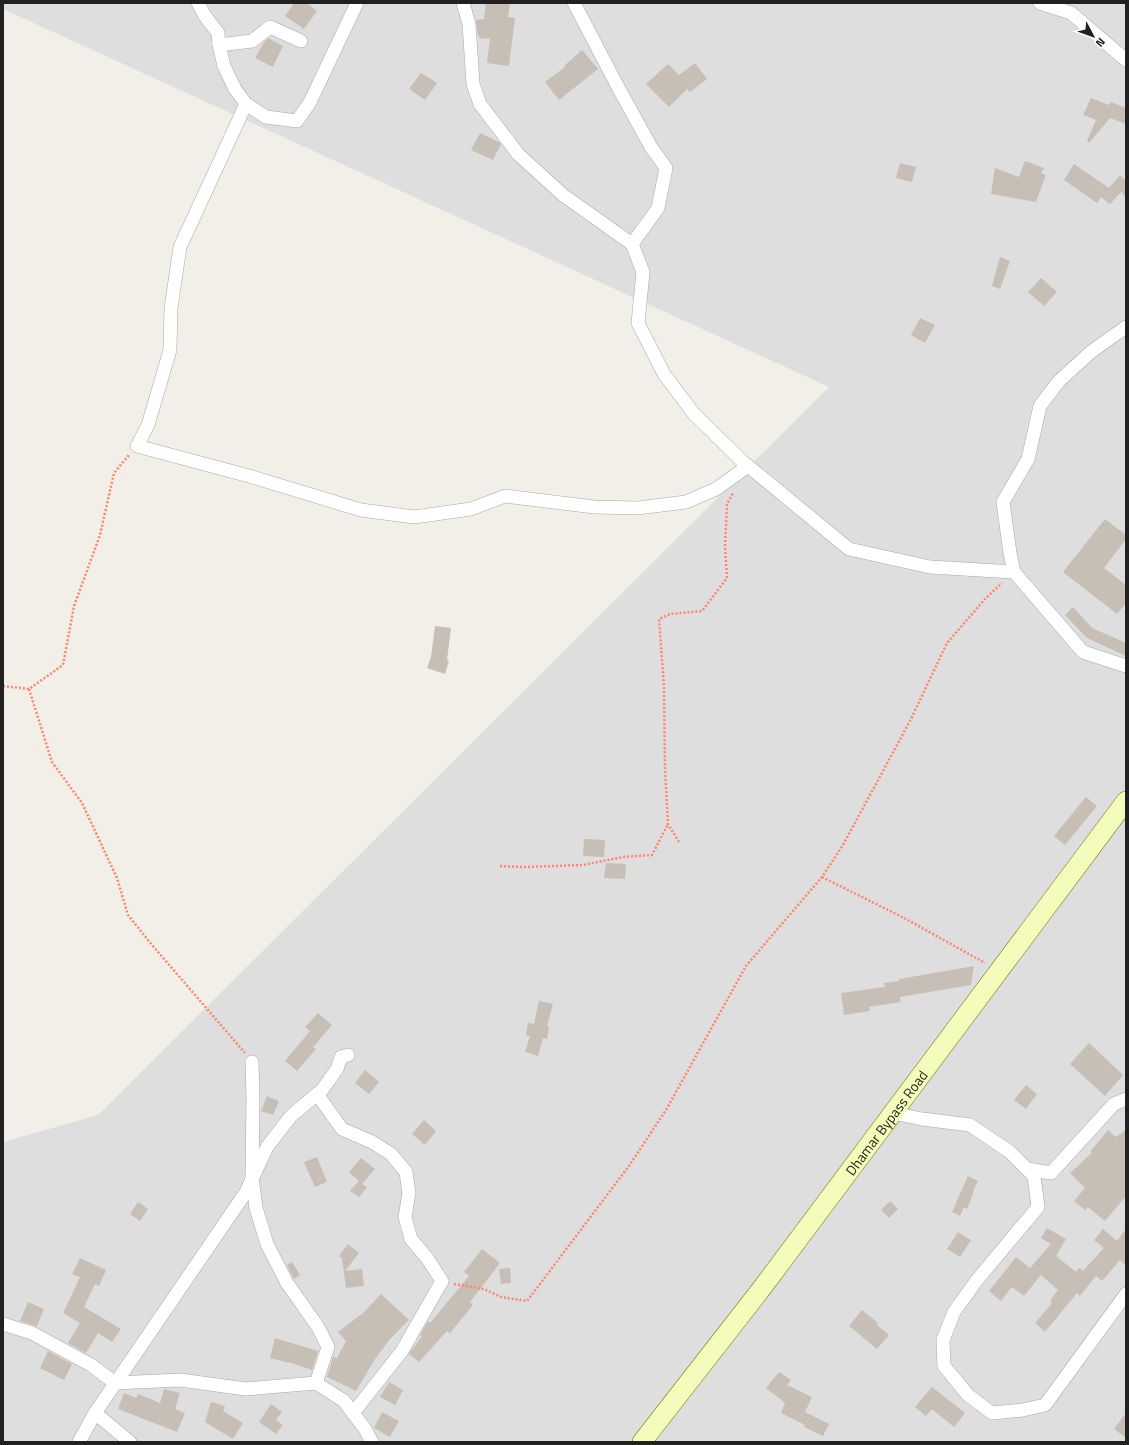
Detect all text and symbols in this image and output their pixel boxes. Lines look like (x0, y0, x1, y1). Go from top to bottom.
north arrow (1073, 16, 1113, 56)
text: N (1092, 34, 1109, 51)
street label: Dhamar Bypass Road (840, 1065, 932, 1179)

